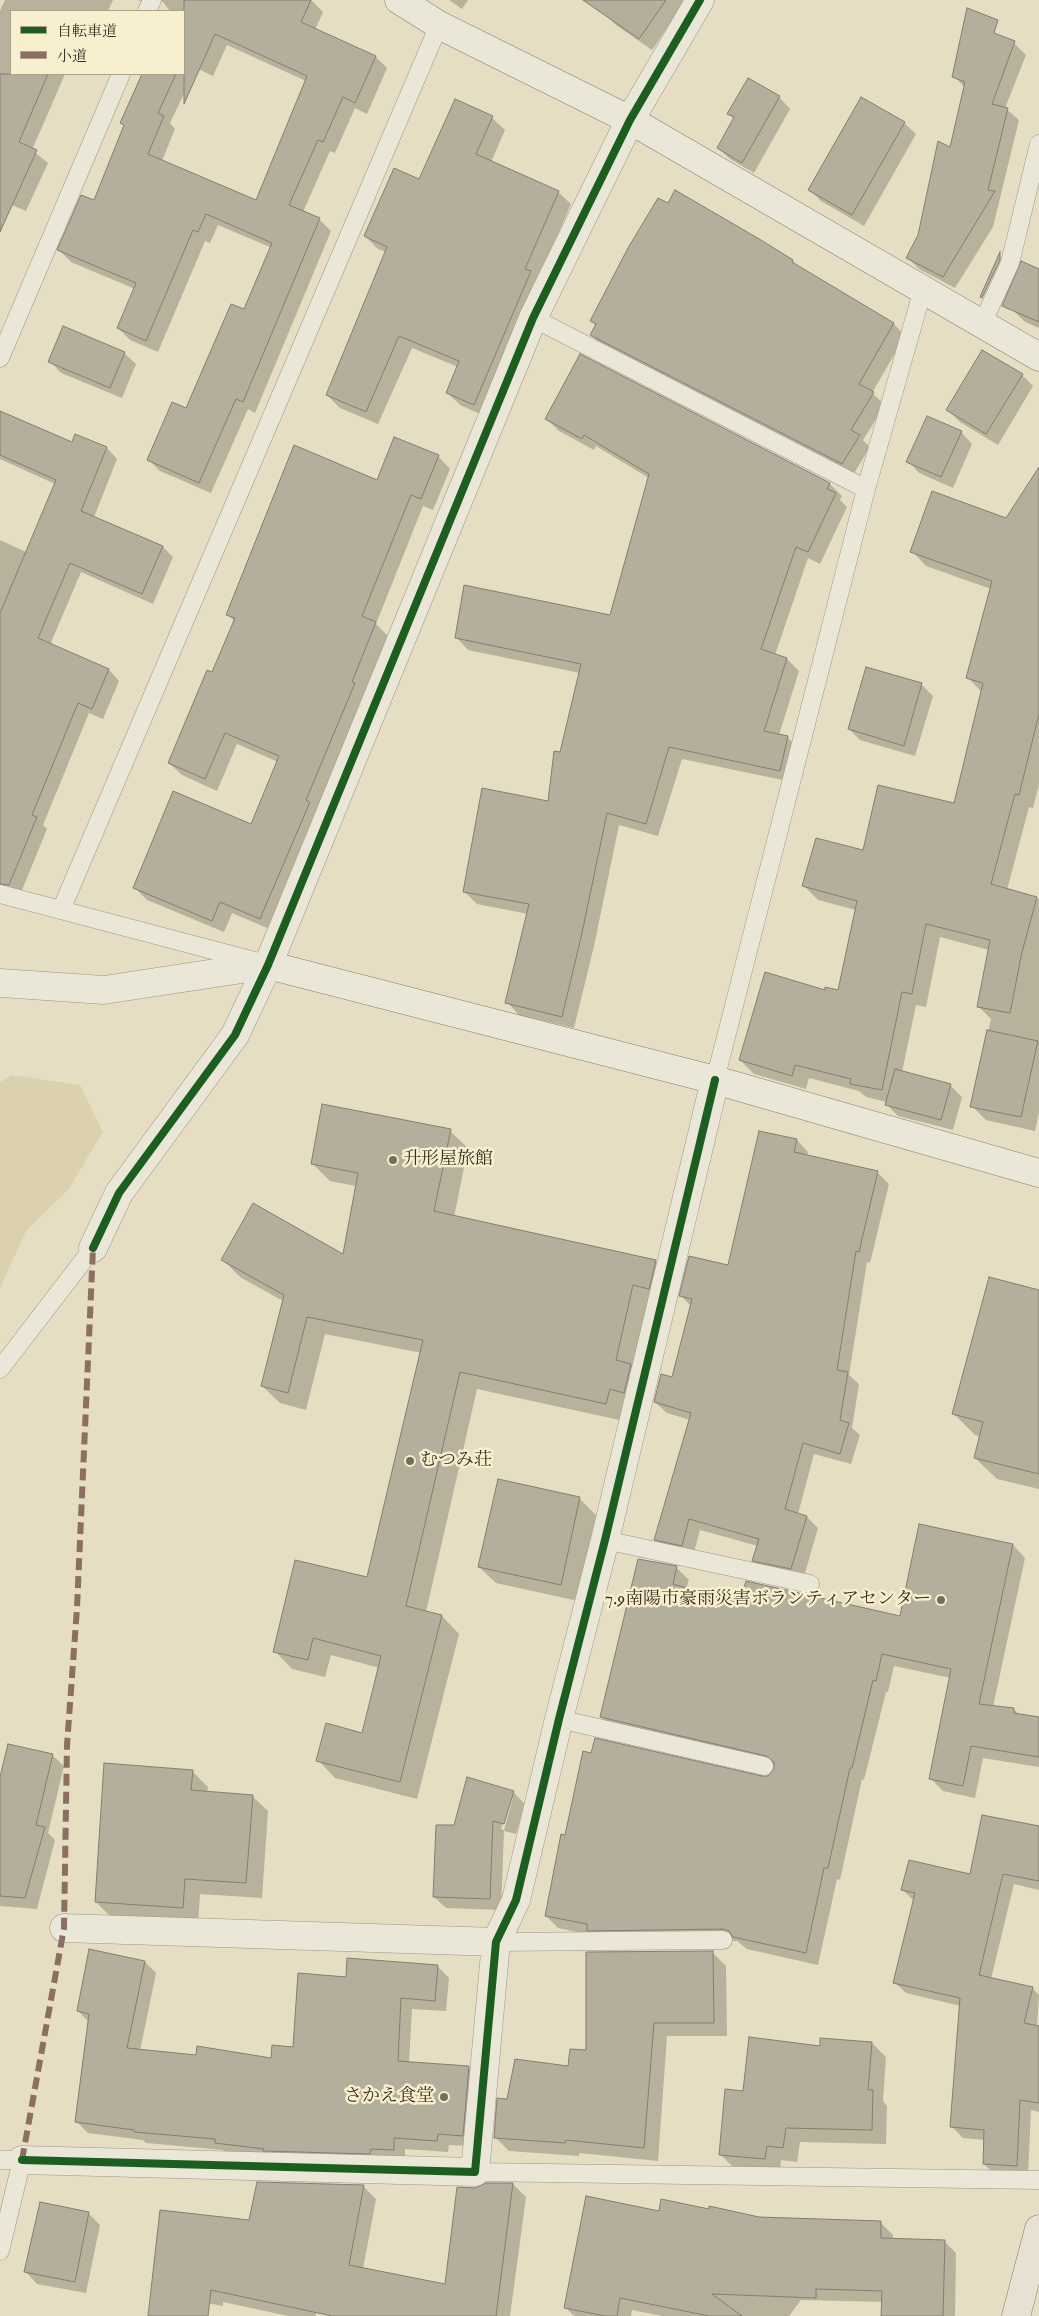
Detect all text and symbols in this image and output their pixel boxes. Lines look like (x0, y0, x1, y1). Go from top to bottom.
legend (10, 10, 185, 75)
text: 自転車道 (57, 22, 117, 41)
text: 小道 (57, 47, 87, 66)
place label: 升形屋旅館 (403, 1149, 493, 1171)
marker: 升形屋旅館 (387, 1154, 399, 1166)
place label: むつみ荘 (420, 1450, 492, 1472)
marker: むつみ荘 (404, 1455, 416, 1467)
place label: 7.9南陽市豪雨災害ボランティアセンター (605, 1589, 931, 1611)
marker: 7.9南陽市豪雨災害ボランティアセンター (935, 1594, 947, 1606)
place label: さかえ食堂 (344, 2086, 434, 2108)
marker: さかえ食堂 (438, 2091, 450, 2103)

